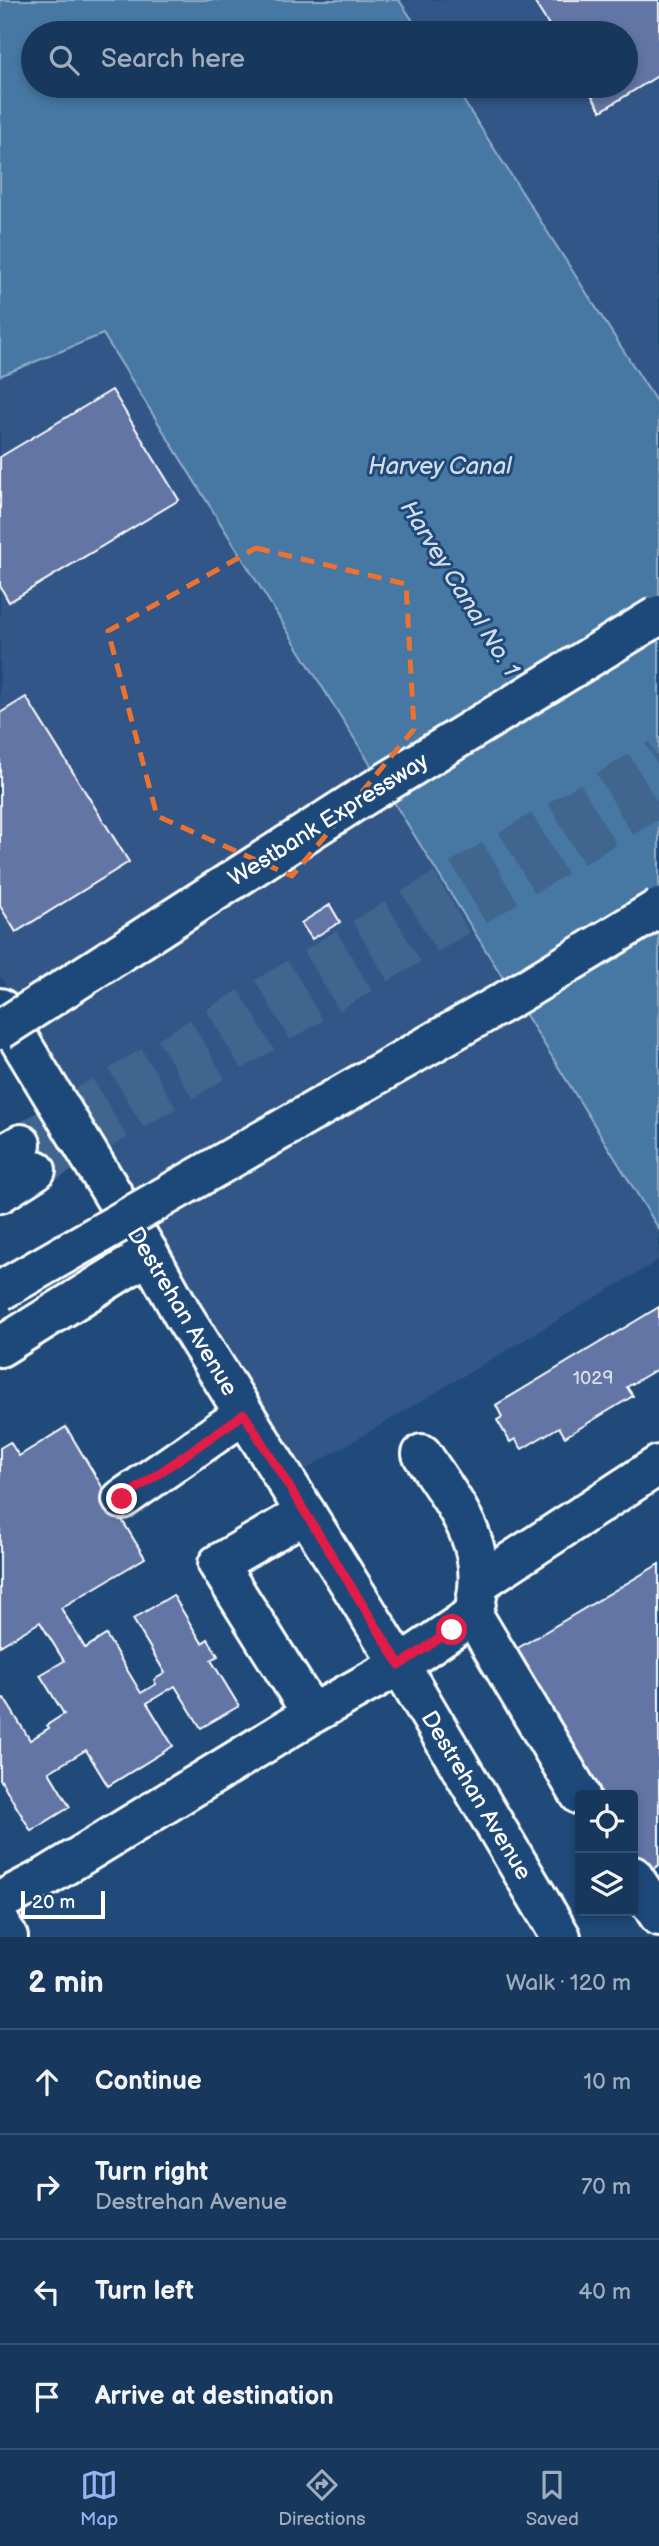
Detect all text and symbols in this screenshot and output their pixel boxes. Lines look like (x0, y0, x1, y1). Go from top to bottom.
search box (21, 21, 638, 98)
icon: search (45, 41, 83, 79)
text: Search here (101, 44, 245, 75)
water label: Harvey Canal (368, 452, 513, 481)
water label: Harvey Canal No. 1 (394, 495, 526, 682)
street label: Westbank Expressway (223, 747, 434, 893)
street label: Destrehan Avenue (121, 1222, 244, 1401)
house number: 1029 (573, 1367, 613, 1390)
route end (106, 1483, 137, 1514)
route start (436, 1614, 467, 1645)
street label: Destrehan Avenue (415, 1706, 538, 1885)
map controls (575, 1790, 638, 1916)
button: locate (575, 1790, 638, 1853)
button: layers (575, 1853, 638, 1916)
scale bar (21, 1888, 105, 1920)
text: 20 m (32, 1891, 75, 1914)
text: 2 min (28, 1965, 104, 2001)
text: Walk · 120 m (506, 1969, 631, 1997)
icon: ahead (28, 2063, 66, 2101)
text: Continue (95, 2066, 202, 2097)
text: 10 m (583, 2068, 631, 2096)
text: Turn right (95, 2157, 208, 2188)
icon: right (28, 2168, 66, 2206)
text: 70 m (581, 2173, 631, 2201)
text: Destrehan Avenue (95, 2188, 287, 2216)
icon: left (28, 2273, 66, 2311)
text: Turn left (95, 2276, 194, 2307)
text: 40 m (578, 2278, 631, 2306)
icon: arrive (28, 2378, 66, 2416)
text: Arrive at destination (95, 2381, 334, 2412)
tab: Map (80, 2466, 118, 2531)
tab: Directions (278, 2466, 366, 2531)
tab: Saved (526, 2466, 579, 2531)

